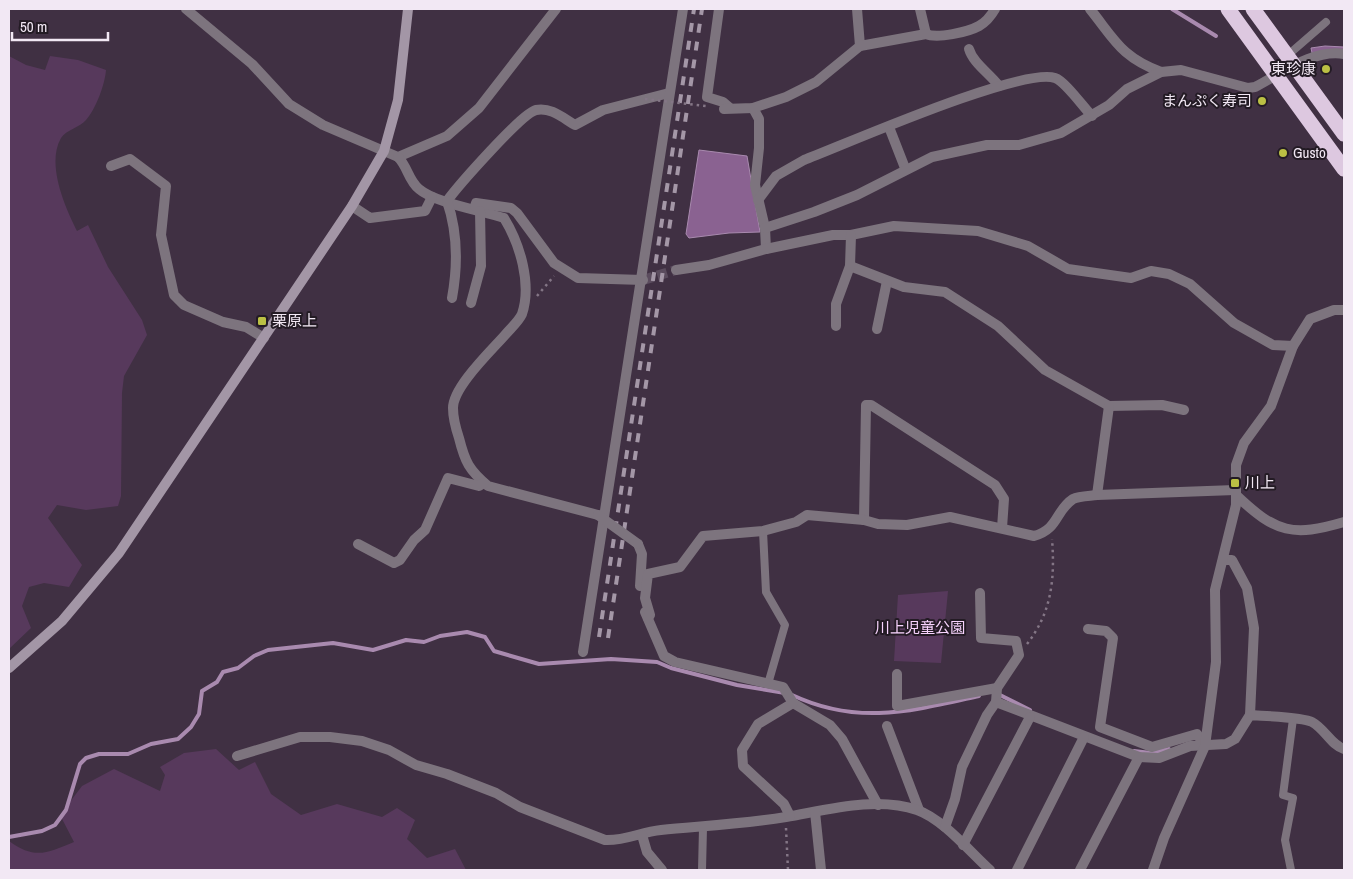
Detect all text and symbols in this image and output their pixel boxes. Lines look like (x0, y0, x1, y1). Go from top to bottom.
scale bar (12, 10, 109, 42)
text: 50 m (20, 16, 47, 37)
place label: 東珍康 (1271, 58, 1316, 79)
marker: 東珍康 (1320, 63, 1332, 75)
place label: まんぷく寿司 (1162, 90, 1252, 111)
marker: まんぷく寿司 (1256, 95, 1268, 107)
place label: Gusto (1293, 142, 1326, 163)
marker: Gusto (1277, 147, 1289, 159)
place label: 栗原上 (272, 310, 317, 331)
marker: 栗原上 (256, 315, 268, 327)
place label: 川上 (1245, 472, 1275, 493)
marker: 川上 (1229, 477, 1241, 489)
park label: 川上児童公園 (875, 617, 965, 638)

